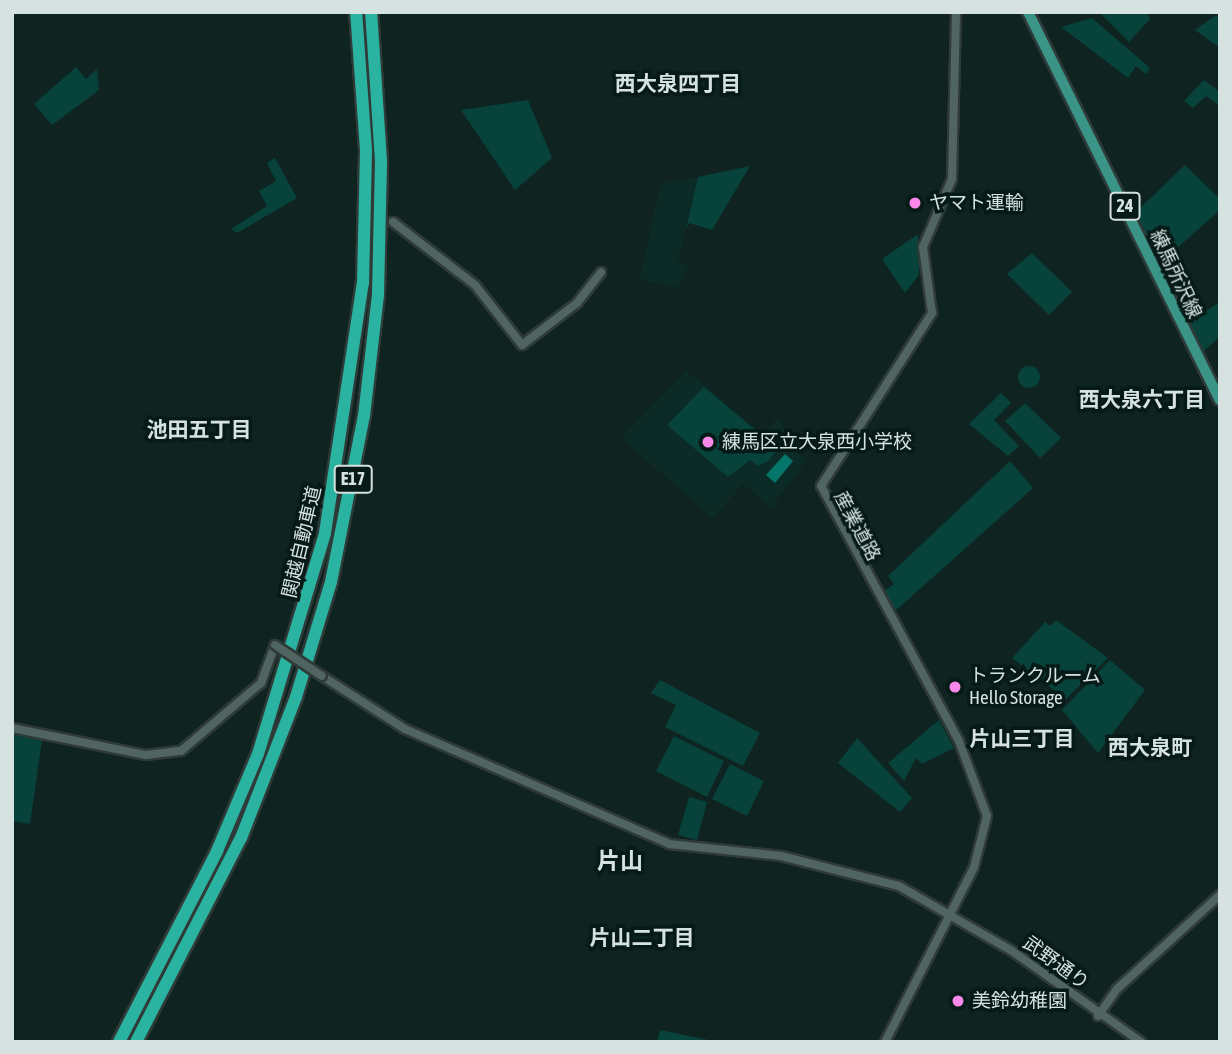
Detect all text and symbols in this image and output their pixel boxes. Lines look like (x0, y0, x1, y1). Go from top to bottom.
district label: 西大泉四丁目 (615, 70, 741, 96)
road number: 24 (1109, 191, 1141, 220)
place label: ヤマト運輸 (929, 192, 1024, 214)
marker: ヤマト運輸 (907, 195, 923, 211)
street label: 練馬所沢線 (1146, 226, 1206, 322)
district label: 西大泉六丁目 (1079, 386, 1205, 412)
district label: 池田五丁目 (147, 416, 251, 442)
place label: 練馬区立大泉西小学校 (722, 431, 912, 453)
marker: 練馬区立大泉西小学校 (700, 434, 716, 450)
road number: E17 (332, 464, 374, 494)
street label: 関越自動車道 (278, 484, 326, 600)
street label: 産業道路 (829, 487, 885, 565)
place label: トランクルーム Hello Storage (969, 665, 1102, 709)
marker: トランクルーム Hello Storage (947, 679, 963, 695)
district label: 片山三丁目 (970, 725, 1074, 751)
district label: 西大泉町 (1108, 734, 1192, 760)
district label: 片山 (597, 847, 643, 875)
district label: 片山二丁目 (590, 924, 694, 950)
street label: 武野通り (1019, 931, 1093, 995)
place label: 美鈴幼稚園 (972, 990, 1067, 1012)
marker: 美鈴幼稚園 (950, 993, 966, 1009)

